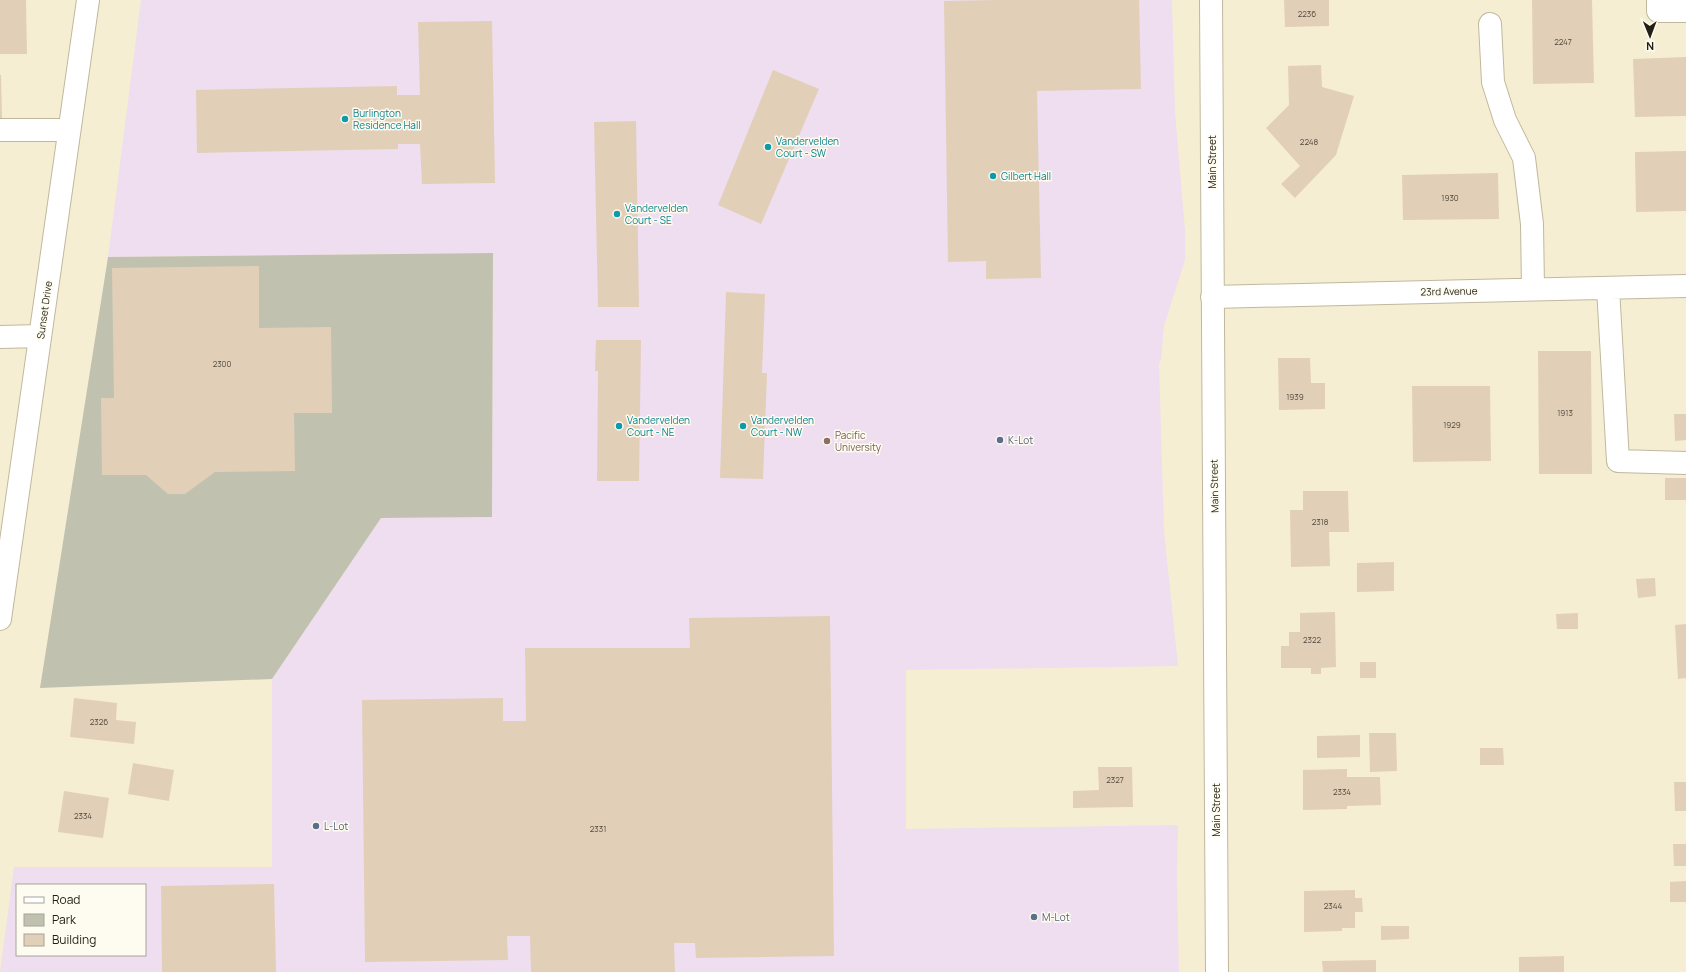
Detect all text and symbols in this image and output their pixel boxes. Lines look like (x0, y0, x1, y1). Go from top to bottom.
house number: 2236 (1298, 8, 1316, 19)
north arrow (1630, 16, 1670, 56)
house number: 2247 (1554, 36, 1572, 47)
text: N (1646, 39, 1654, 54)
place label: Burlington Residence Hall (353, 106, 421, 132)
marker: Burlington Residence Hall (340, 114, 350, 124)
place label: Vandervelden Court - SW (776, 134, 839, 160)
street label: Main Street (1205, 135, 1219, 189)
house number: 2248 (1300, 136, 1319, 147)
marker: Vandervelden Court - SW (763, 142, 773, 152)
place label: Gilbert Hall (1001, 169, 1051, 183)
marker: Gilbert Hall (988, 171, 998, 181)
house number: 1930 (1441, 192, 1459, 203)
place label: Vandervelden Court - SE (625, 201, 688, 227)
marker: Vandervelden Court - SE (612, 209, 622, 219)
street label: Sunset Drive (33, 280, 55, 340)
street label: 23rd Avenue (1420, 284, 1478, 298)
house number: 2300 (213, 358, 231, 369)
house number: 1939 (1286, 391, 1304, 402)
house number: 1913 (1557, 407, 1573, 418)
place label: Vandervelden Court - NE (627, 413, 690, 439)
place label: Vandervelden Court - NW (751, 413, 814, 439)
house number: 1929 (1443, 419, 1461, 430)
marker: Vandervelden Court - NE (614, 421, 624, 431)
marker: Vandervelden Court - NW (738, 421, 748, 431)
place label: Pacific University (835, 428, 882, 454)
place label: K-Lot (1008, 433, 1033, 447)
marker: K-Lot (995, 435, 1005, 445)
marker: Pacific University (822, 436, 832, 446)
street label: Main Street (1207, 459, 1221, 513)
house number: 2318 (1312, 516, 1329, 527)
house number: 2322 (1303, 634, 1321, 645)
house number: 2326 (90, 716, 108, 727)
house number: 2327 (1106, 774, 1124, 785)
street label: Main Street (1209, 783, 1223, 837)
house number: 2334 (1333, 786, 1351, 797)
house number: 2334 (74, 810, 92, 821)
place label: L-Lot (324, 819, 348, 833)
marker: L-Lot (311, 821, 321, 831)
house number: 2331 (590, 823, 606, 834)
legend (16, 884, 146, 956)
text: Road (52, 891, 80, 908)
house number: 2344 (1324, 900, 1343, 911)
place label: M-Lot (1042, 910, 1070, 924)
text: Park (52, 911, 77, 928)
marker: M-Lot (1029, 912, 1039, 922)
text: Building (52, 931, 96, 948)

